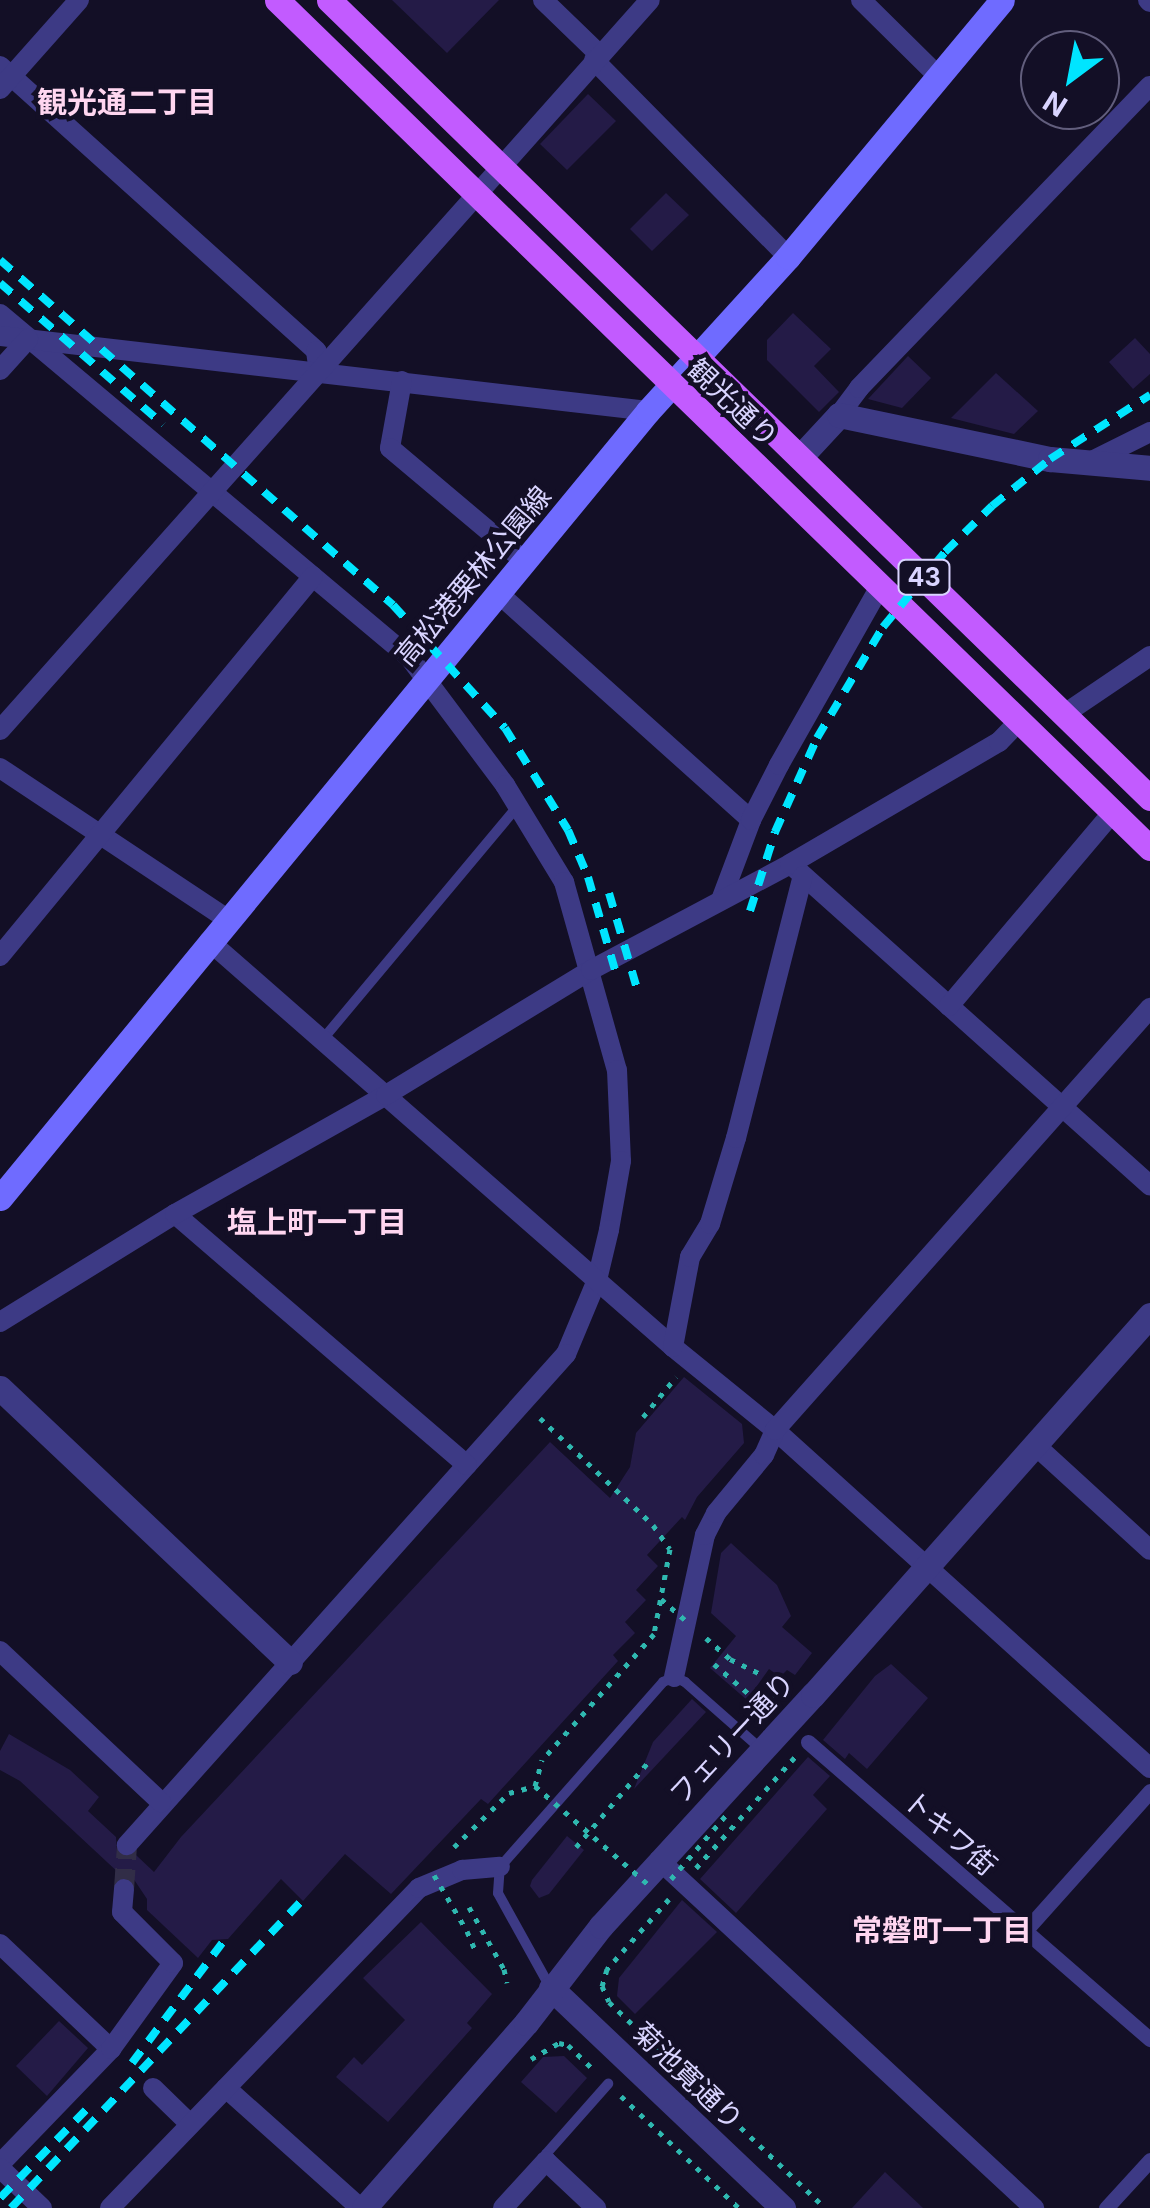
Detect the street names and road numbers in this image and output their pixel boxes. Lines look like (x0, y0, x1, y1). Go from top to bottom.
street label: 観光通り (681, 352, 785, 454)
street label: 高松港栗林公園線 (388, 479, 558, 673)
road number: 43 (896, 557, 952, 597)
street label: フェリー通り (662, 1665, 802, 1811)
street label: トキワ街 (897, 1784, 1003, 1882)
street label: 菊池寛通り (626, 2015, 750, 2137)

